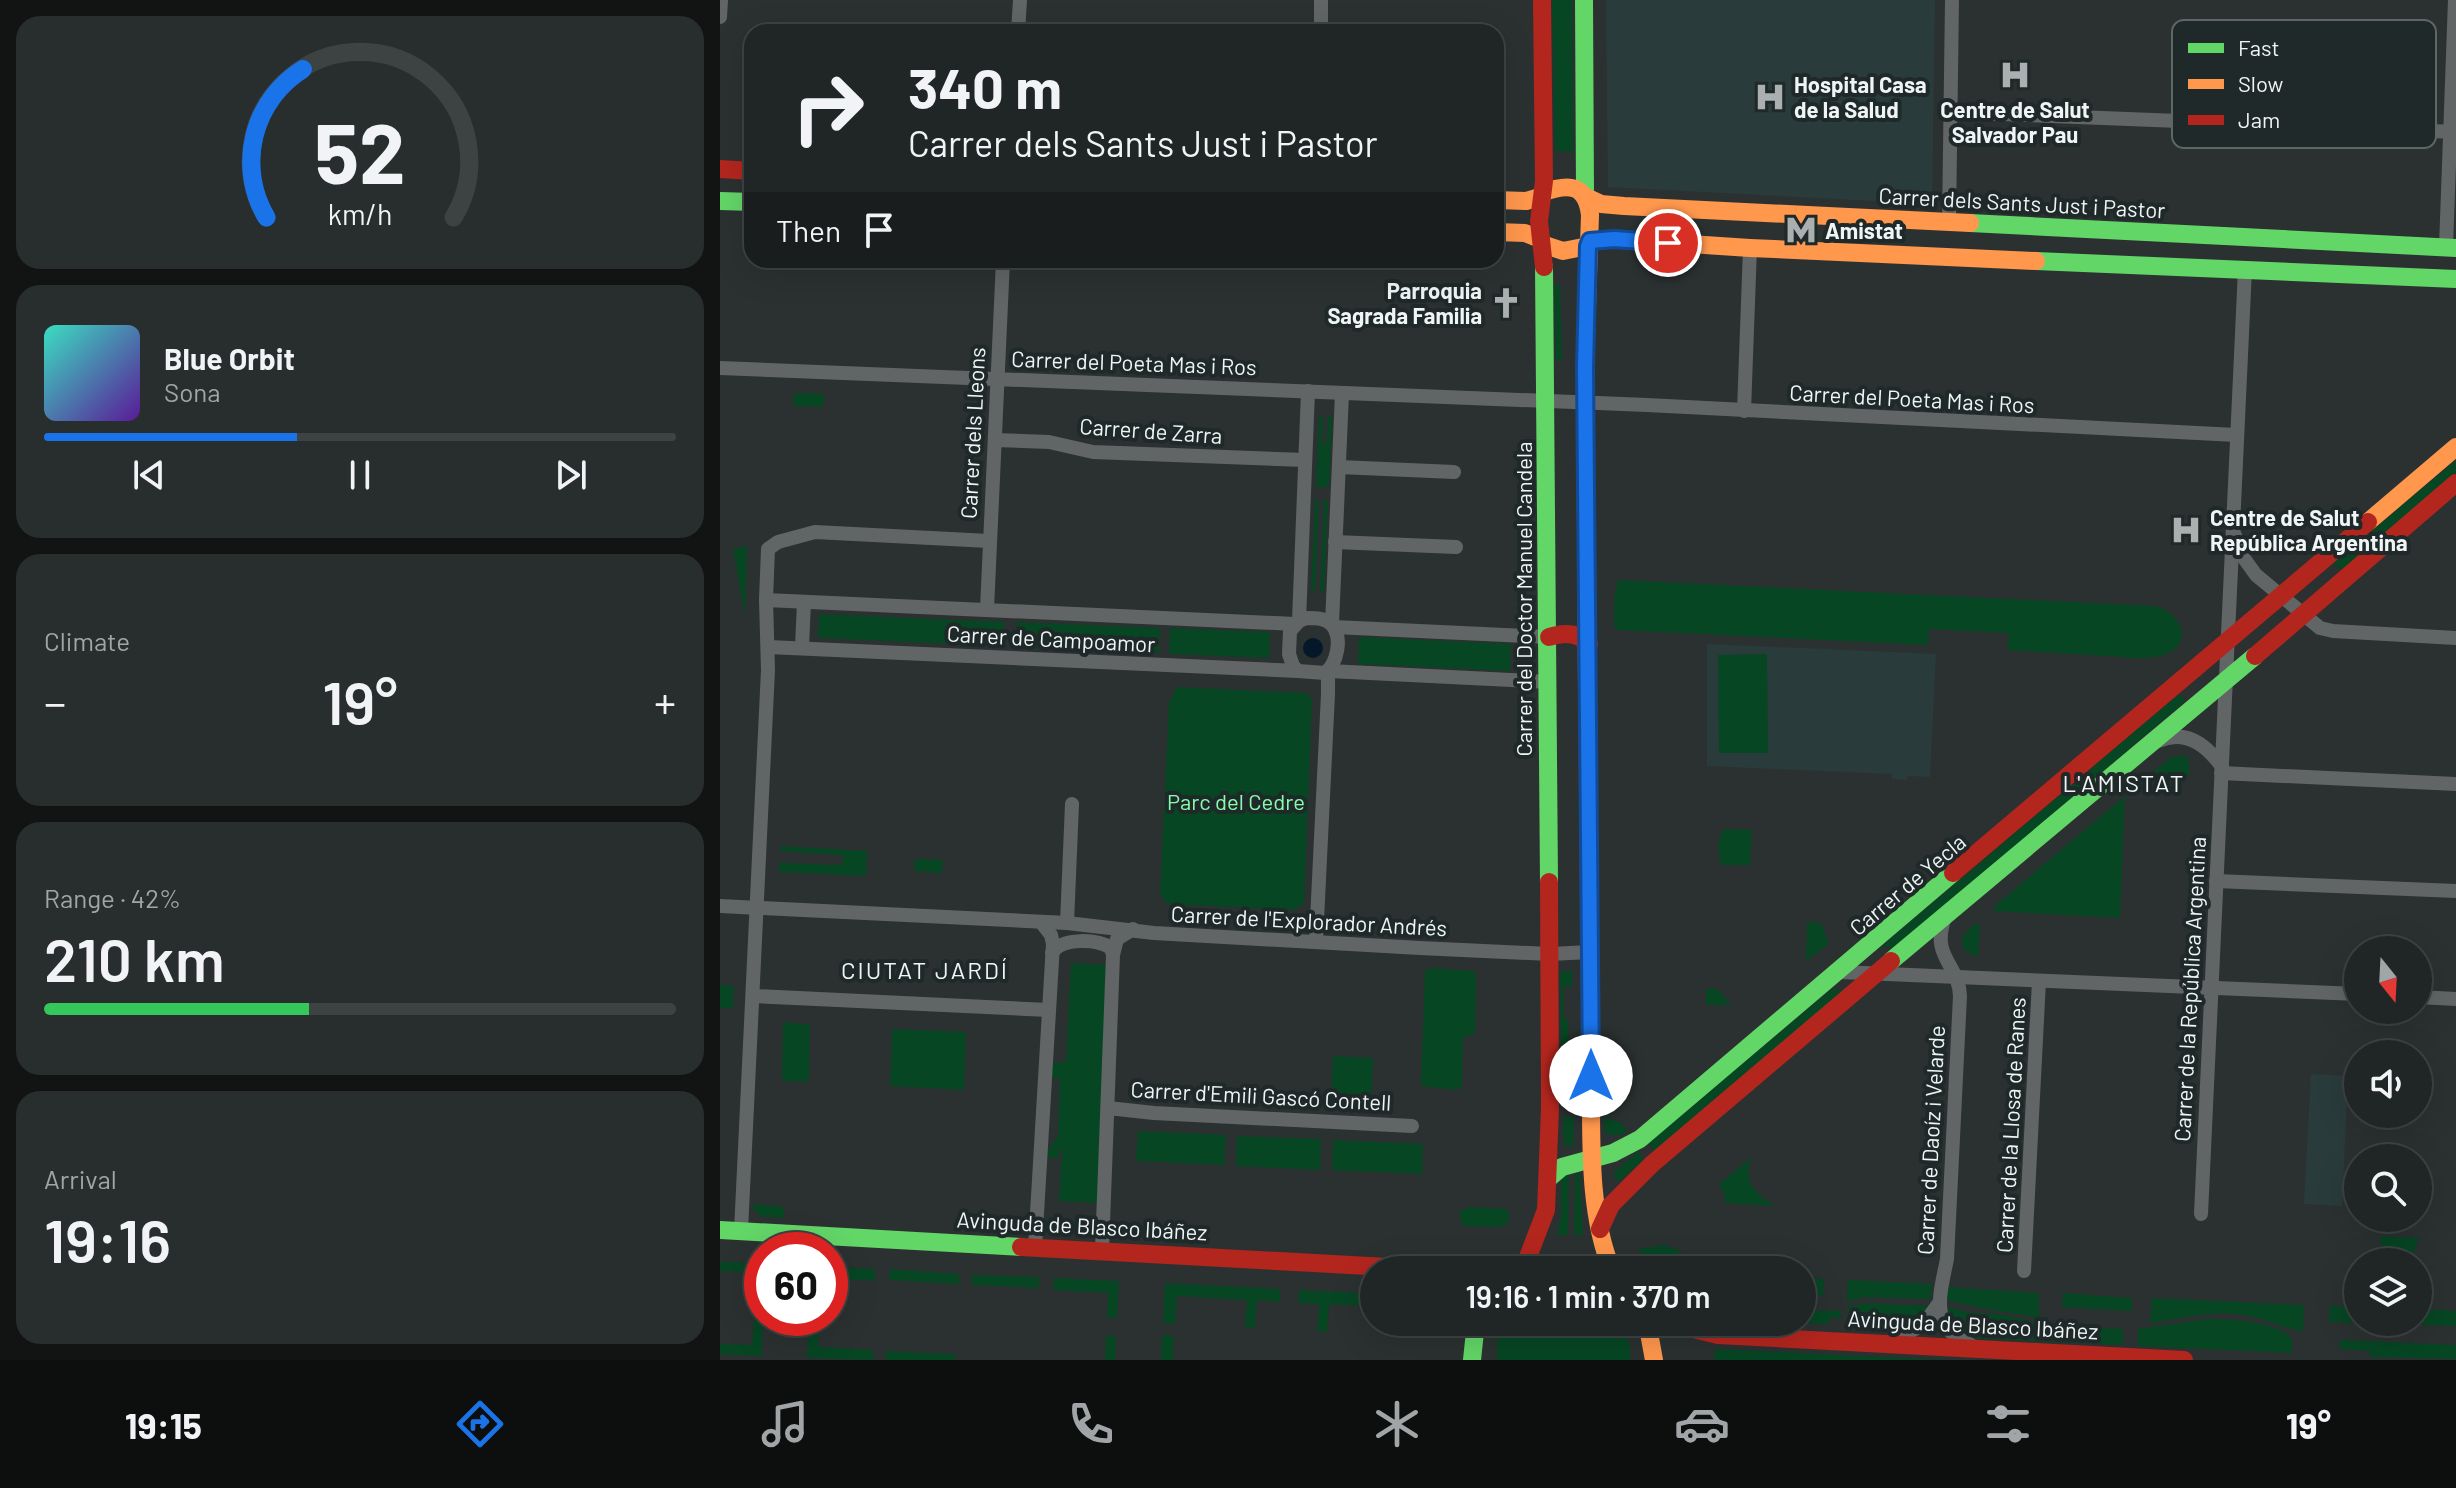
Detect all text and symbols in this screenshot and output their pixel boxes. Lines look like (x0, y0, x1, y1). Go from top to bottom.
legend (2172, 20, 2436, 148)
text: Fast (2238, 34, 2280, 60)
text: 340 m (908, 53, 1062, 120)
icon: right (776, 56, 880, 160)
hospital icon: Centre de Salut Salvador Pau (1998, 58, 2032, 92)
text: Slow (2238, 70, 2283, 96)
place label: Hospital Casa de la Salud (1794, 71, 1927, 122)
hospital icon: Hospital Casa de la Salud (1753, 80, 1787, 114)
place label: Centre de Salut Salvador Pau (1940, 96, 2090, 147)
text: 52 (314, 101, 406, 201)
text: Jam (2238, 106, 2280, 132)
text: Carrer dels Sants Just i Pastor (908, 121, 1378, 164)
street label: Carrer dels Sants Just i Pastor (1878, 182, 2166, 222)
text: km/h (328, 197, 392, 232)
icon: arrive (857, 208, 901, 252)
pin (1634, 209, 1702, 277)
text: Then (776, 212, 841, 248)
metro station icon: Amistat (1784, 213, 1818, 247)
place label: Amistat (1825, 217, 1903, 243)
icon: arrive (1646, 221, 1690, 265)
place label: Parroquia Sagrada Familia (1327, 277, 1482, 328)
church icon: Parroquia Sagrada Familia (1489, 286, 1523, 320)
text: Blue Orbit (164, 340, 295, 376)
street label: Carrer del Poeta Mas i Ros (1011, 345, 1257, 379)
street label: Carrer dels Lleons (955, 346, 989, 520)
text: Sona (164, 376, 221, 407)
street label: Carrer del Poeta Mas i Ros (1789, 379, 2035, 417)
street label: Carrer de Zarra (1079, 412, 1223, 448)
street label: Carrer del Doctor Manuel Candela (1510, 442, 1536, 756)
icon: previous (127, 453, 171, 497)
icon: pause (338, 453, 382, 497)
icon: next (549, 453, 593, 497)
place label: Centre de Salut República Argentina (2210, 504, 2408, 555)
hospital icon: Centre de Salut República Argentina (2169, 513, 2203, 547)
street label: Carrer de Campoamor (946, 620, 1156, 656)
text: Climate (44, 625, 130, 656)
text: 19° (322, 665, 398, 737)
text: − (44, 675, 66, 728)
text: + (654, 675, 676, 728)
district label: L'AMISTAT (2063, 768, 2185, 797)
park label: Parc del Cedre (1167, 788, 1305, 814)
street label: Carrer de Yecla (1844, 828, 1970, 940)
street label: Carrer de la República Argentina (2168, 836, 2210, 1142)
text: Range · 42% (44, 882, 181, 913)
street label: Carrer de l'Explorador Andrés (1170, 900, 1448, 940)
text: 210 km (44, 922, 225, 994)
north arrow (2344, 936, 2432, 1024)
map controls (2344, 936, 2432, 1336)
district label: CIUTAT JARDÍ (841, 955, 1009, 984)
street label: Carrer de la Llosa de Ranes (1990, 997, 2030, 1253)
street label: Carrer de Daoíz i Velarde (1911, 1025, 1949, 1255)
position arrow (1549, 1034, 1633, 1118)
button: sound (2344, 1040, 2432, 1128)
street label: Carrer d'Emili Gascó Contell (1130, 1075, 1392, 1115)
button: search (2344, 1144, 2432, 1232)
text: Arrival (44, 1163, 117, 1194)
text: 19:16 (44, 1203, 171, 1275)
street label: Avinguda de Blasco Ibáñez (956, 1205, 1208, 1245)
speed limit sign: 60 (744, 1232, 848, 1336)
button: layers (2344, 1248, 2432, 1336)
text: 19:16 · 1 min · 370 m (1466, 1278, 1710, 1314)
street label: Avinguda de Blasco Ibáñez (1847, 1304, 2099, 1344)
icon: directions (452, 1396, 508, 1452)
icon: music (757, 1396, 813, 1452)
icon: phone (1063, 1396, 1119, 1452)
icon: climate (1369, 1396, 1425, 1452)
icon: car (1674, 1396, 1730, 1452)
icon: filters (1980, 1396, 2036, 1452)
text: 19:15 (125, 1403, 202, 1446)
text: 19° (2286, 1403, 2331, 1446)

